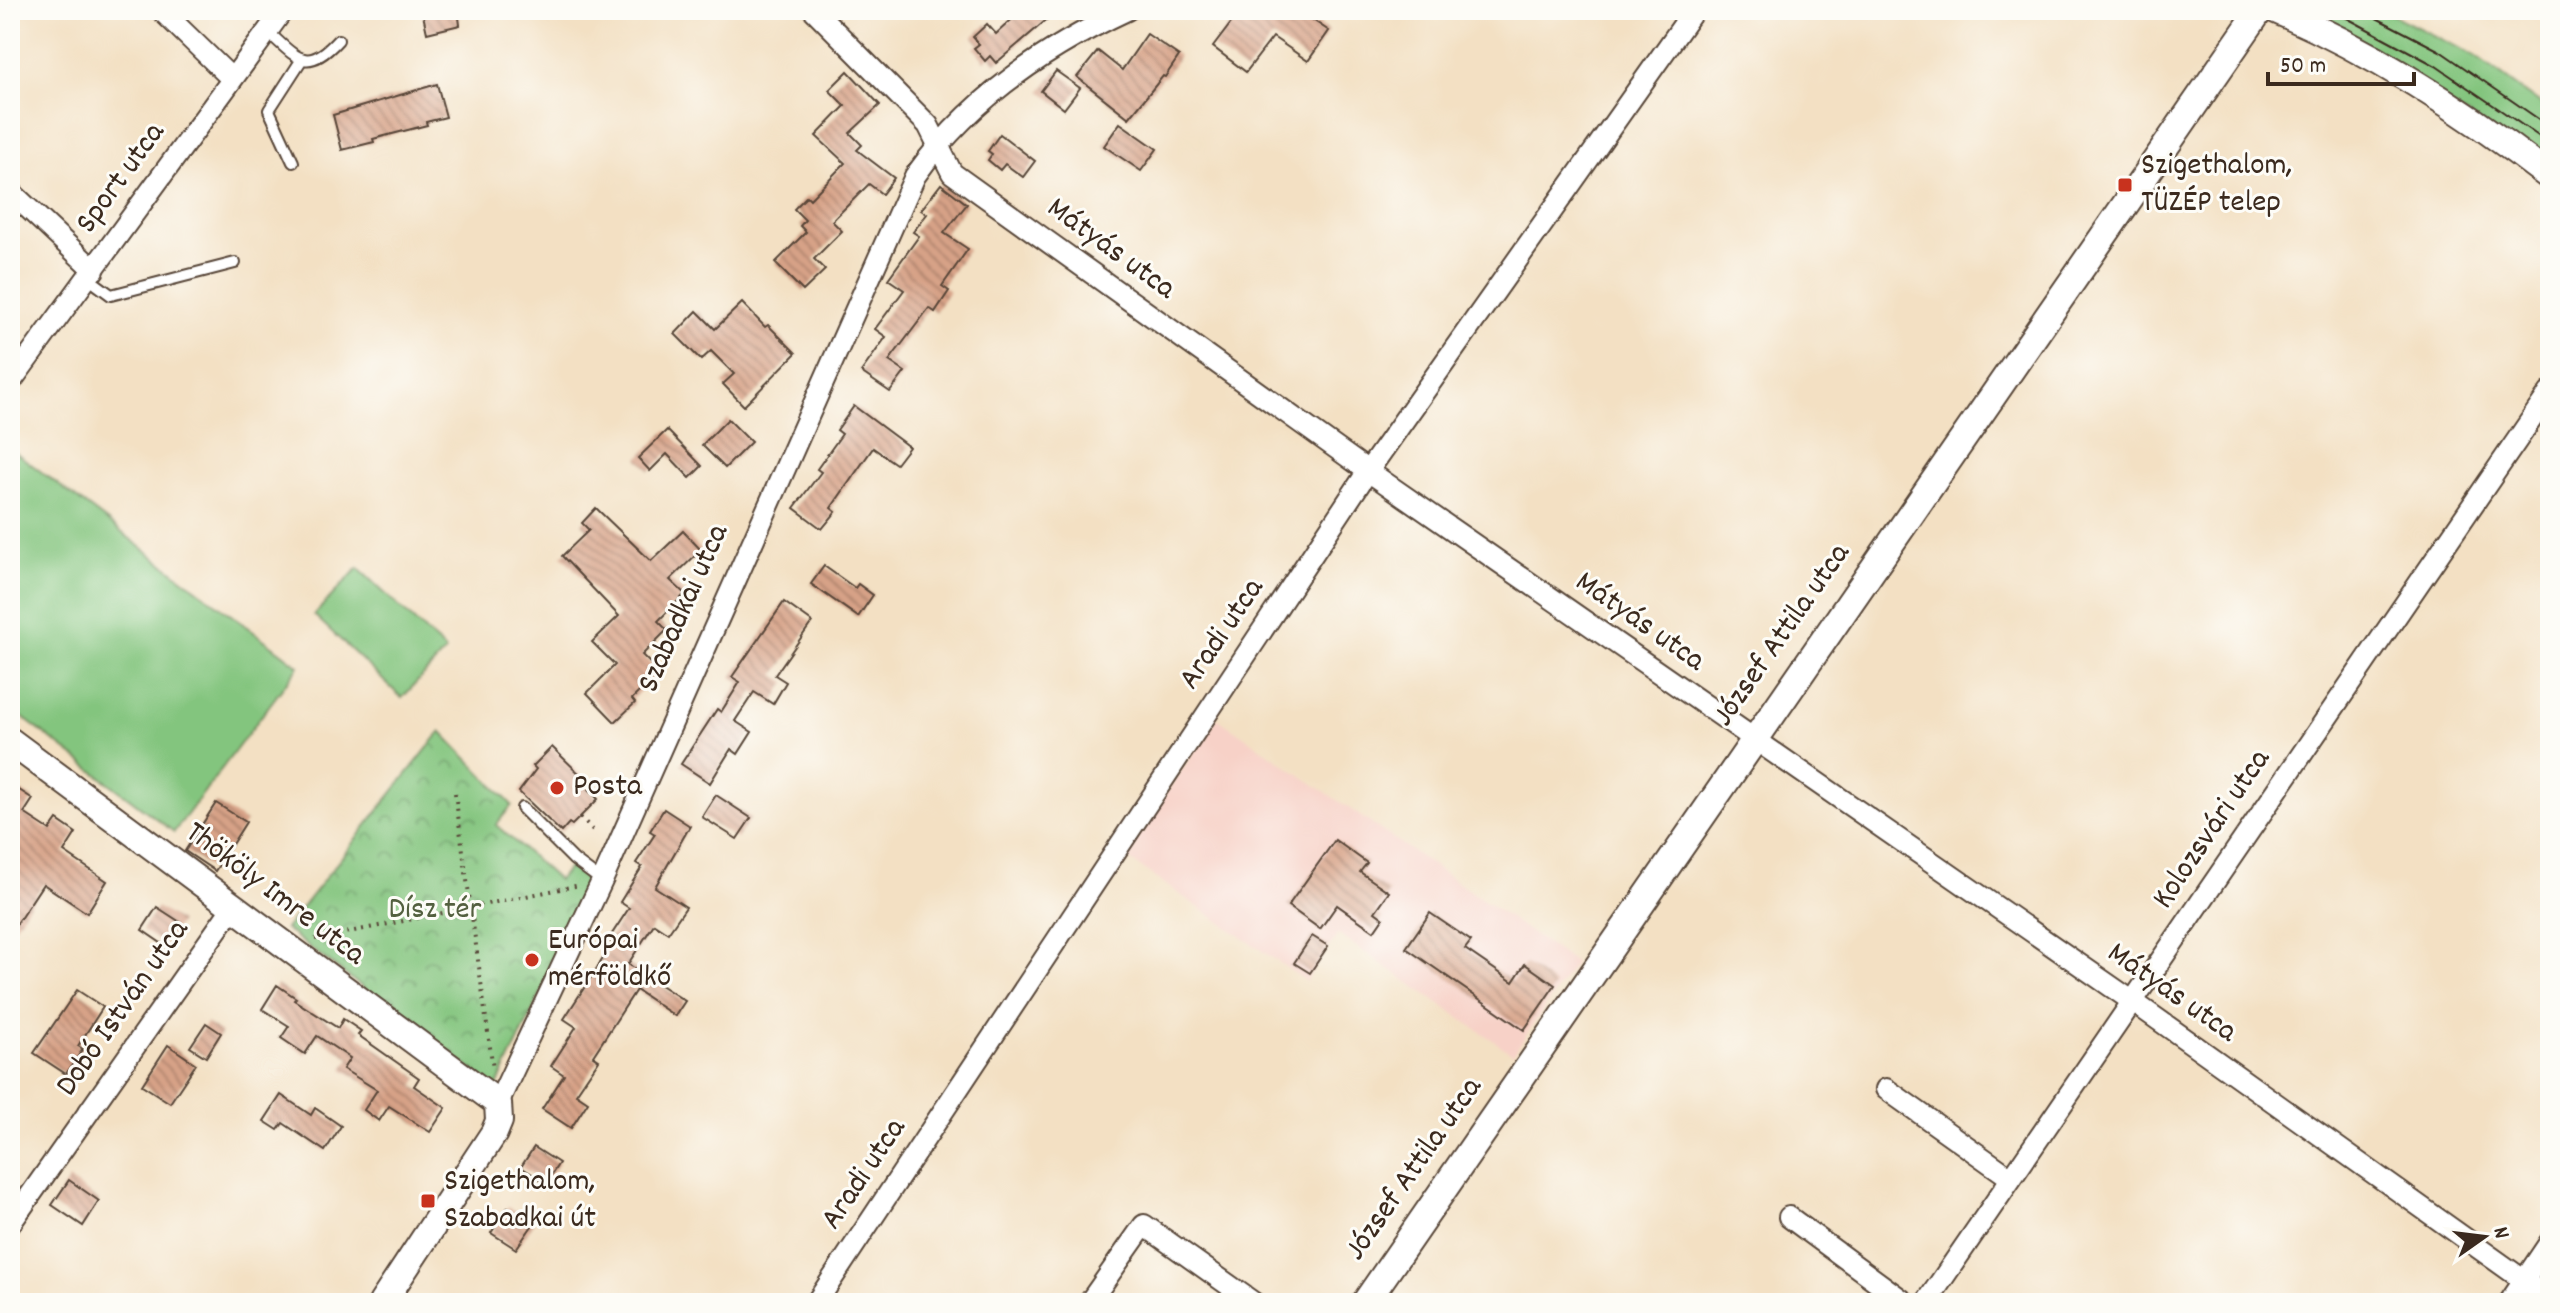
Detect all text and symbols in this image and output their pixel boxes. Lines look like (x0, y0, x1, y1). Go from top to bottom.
scale bar (2268, 36, 2414, 86)
text: 50 m (2280, 50, 2326, 84)
street label: Sport utca (66, 113, 179, 244)
place label: Szigethalom, TÜZÉP telep (2141, 144, 2293, 227)
marker: Szigethalom, TÜZÉP telep (2116, 176, 2134, 194)
street label: Mátyás utca (1036, 187, 1185, 313)
street label: Szabadkai utca (627, 517, 743, 701)
street label: József Attila utca (1703, 534, 1864, 737)
street label: Mátyás utca (1564, 561, 1714, 685)
street label: Aradi utca (1169, 569, 1278, 700)
street label: Kolozsvári utca (2142, 740, 2284, 919)
place label: Posta (573, 765, 643, 811)
marker: Posta (548, 779, 566, 797)
street label: Thököly Imre utca (174, 812, 375, 979)
park label: Dísz tér (389, 888, 482, 934)
street label: Dobó István utca (46, 911, 203, 1107)
place label: Európai mérföldkő (548, 919, 672, 1002)
street label: Mátyás utca (2096, 932, 2246, 1056)
marker: Európai mérföldkő (523, 951, 541, 969)
street label: József Attila utca (1335, 1068, 1496, 1271)
street label: Aradi utca (811, 1109, 920, 1240)
place label: Szigethalom, Szabadkai út (444, 1160, 596, 1243)
marker: Szigethalom, Szabadkai út (419, 1192, 437, 1210)
north arrow (2444, 1197, 2524, 1277)
text: N (2484, 1224, 2516, 1242)

